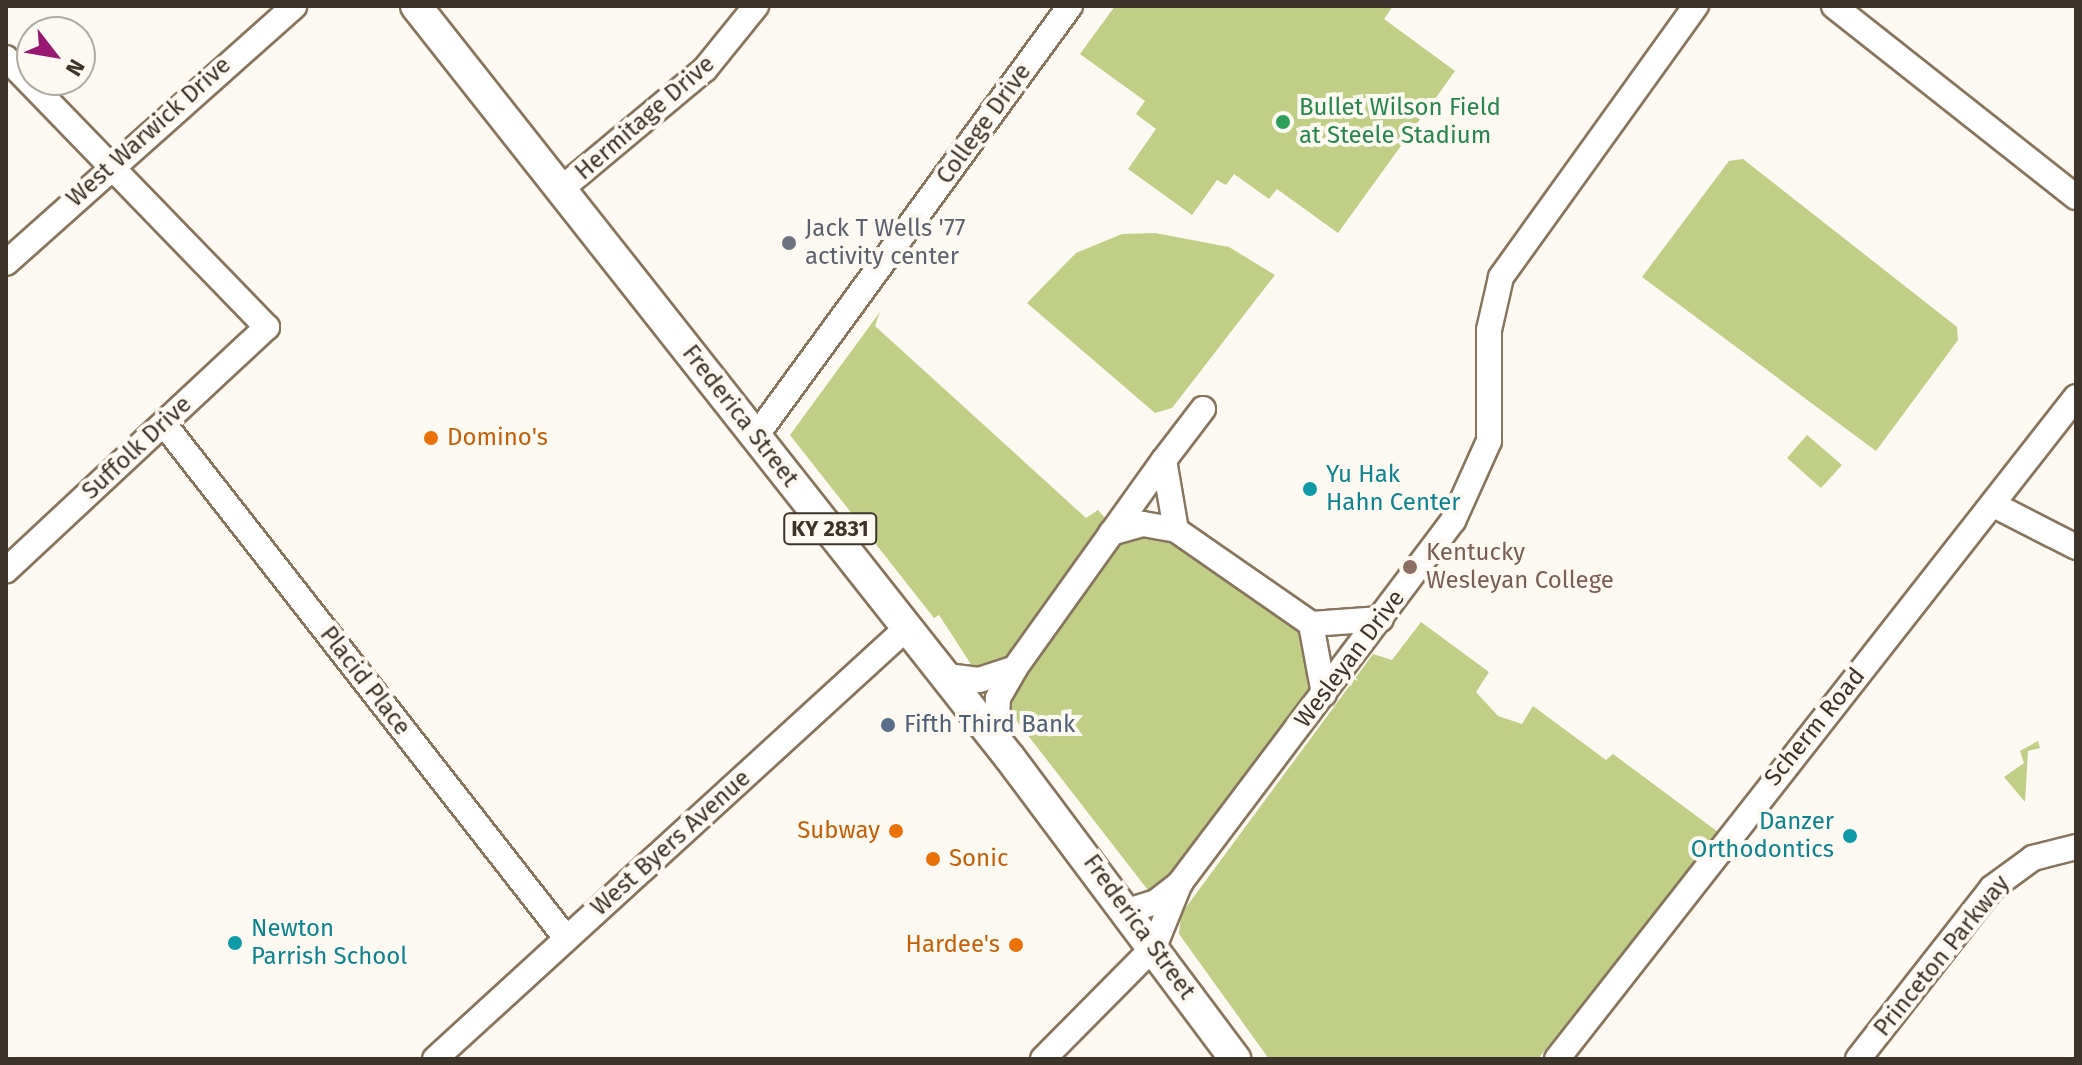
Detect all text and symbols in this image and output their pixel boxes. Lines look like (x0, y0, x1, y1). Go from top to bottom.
north arrow (16, 16, 96, 96)
street label: Hermitage Drive (569, 50, 721, 186)
street label: West Warwick Drive (61, 51, 237, 213)
text: N (60, 54, 91, 81)
street label: College Drive (931, 58, 1037, 190)
place label: Bullet Wilson Field at Steele Stadium (1299, 94, 1501, 150)
marker: Bullet Wilson Field at Steele Stadium (1274, 113, 1292, 131)
place label: Jack T Wells '77 activity center (805, 215, 965, 271)
marker: Jack T Wells '77 activity center (780, 234, 798, 252)
street label: Frederica Street (676, 339, 804, 493)
street label: Suffolk Drive (76, 390, 198, 506)
place label: Domino's (447, 424, 548, 452)
marker: Domino's (422, 429, 440, 447)
place label: Yu Hak Hahn Center (1326, 461, 1461, 517)
marker: Yu Hak Hahn Center (1301, 480, 1319, 498)
road number: KY 2831 (782, 511, 878, 547)
place label: Kentucky Wesleyan College (1426, 539, 1614, 595)
marker: Kentucky Wesleyan College (1401, 558, 1419, 576)
street label: Wesleyan Drive (1289, 584, 1411, 734)
street label: Placid Place (314, 621, 416, 741)
street label: Scherm Road (1759, 662, 1871, 792)
place label: Fifth Third Bank (904, 711, 1075, 739)
marker: Fifth Third Bank (879, 716, 897, 734)
street label: West Byers Avenue (585, 764, 757, 922)
place label: Danzer Orthodontics (1691, 808, 1834, 864)
place label: Subway (797, 817, 880, 845)
marker: Subway (887, 822, 905, 840)
marker: Danzer Orthodontics (1841, 827, 1859, 845)
place label: Sonic (949, 845, 1008, 873)
street label: Frederica Street (1077, 849, 1201, 1005)
marker: Sonic (924, 850, 942, 868)
street label: Princeton Parkway (1868, 870, 2016, 1042)
place label: Newton Parrish School (251, 915, 407, 971)
place label: Hardee's (906, 931, 1000, 959)
marker: Newton Parrish School (226, 934, 244, 952)
marker: Hardee's (1007, 936, 1025, 954)

